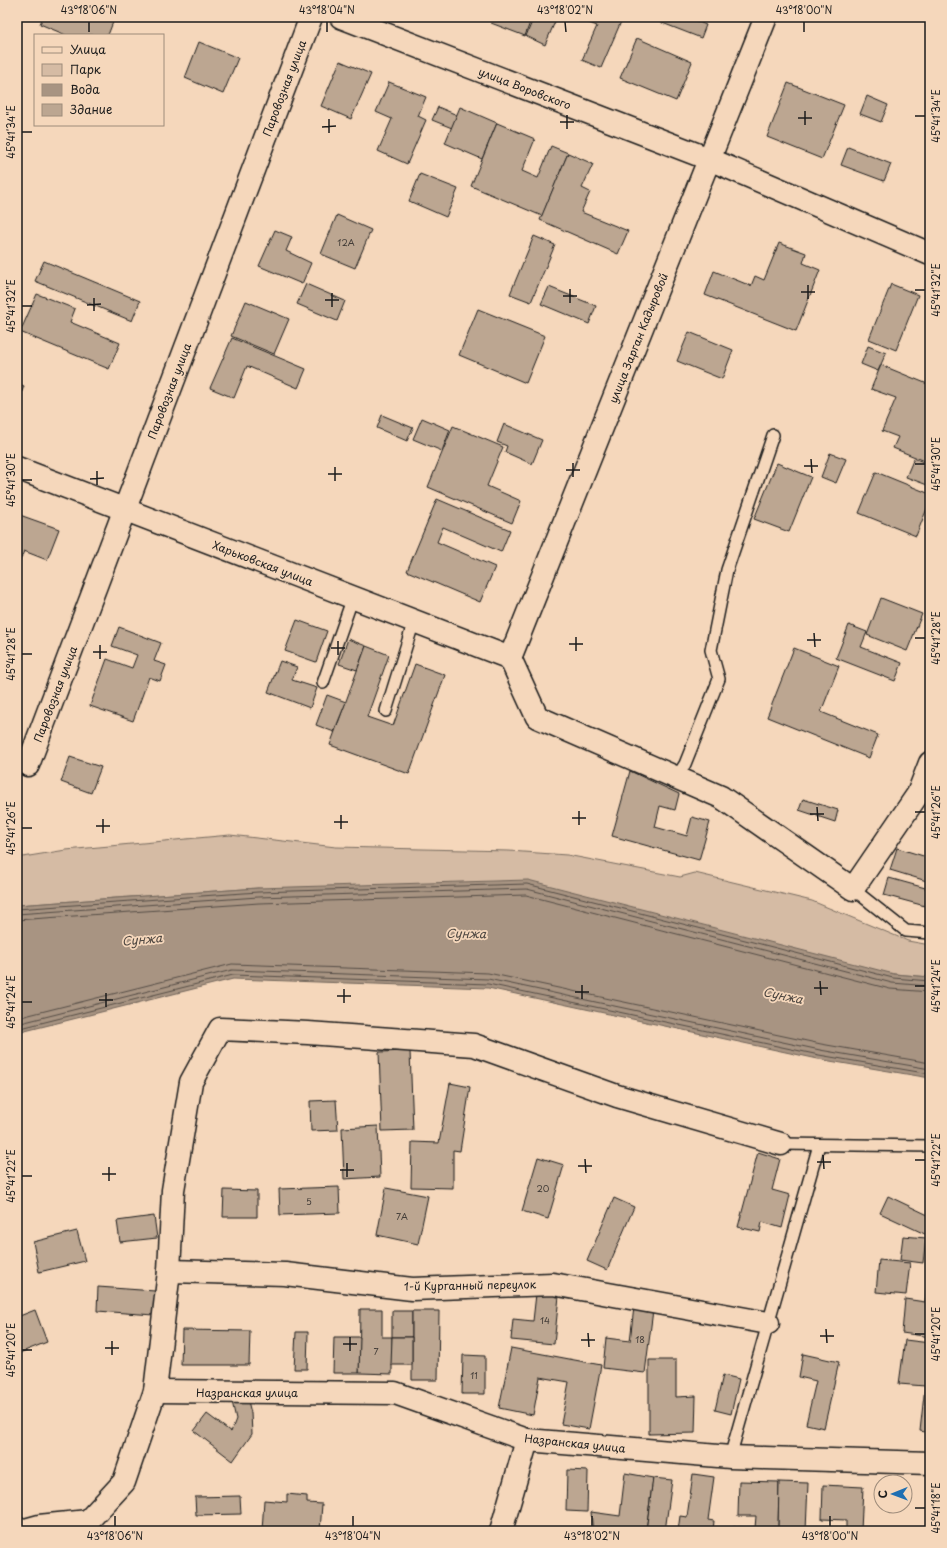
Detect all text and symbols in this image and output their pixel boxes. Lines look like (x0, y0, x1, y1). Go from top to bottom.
text: 43°18'06"N (61, 2, 117, 17)
text: 43°18'04"N (299, 2, 355, 17)
text: 43°18'02"N (537, 2, 593, 17)
text: 43°18'00"N (776, 2, 832, 17)
legend (34, 34, 164, 126)
street label: Паровозная улица (258, 37, 310, 139)
text: Улица (70, 40, 106, 58)
text: Парк (70, 60, 102, 78)
street label: улица Воровского (476, 62, 574, 114)
text: Вода (70, 80, 100, 98)
text: 45°41'34"E (928, 89, 943, 143)
text: Здание (70, 100, 112, 118)
text: 45°41'34"E (3, 105, 18, 159)
house number: 12А (337, 235, 355, 249)
text: 45°41'32"E (928, 263, 943, 317)
street label: улица Зарган Кадыровой (604, 270, 672, 406)
text: 45°41'32"E (3, 279, 18, 333)
street label: Паровозная улица (143, 340, 195, 442)
text: 45°41'30"E (928, 437, 943, 491)
text: 45°41'30"E (3, 453, 18, 507)
street label: Харьковская улица (210, 536, 316, 590)
text: 45°41'28"E (928, 611, 943, 665)
text: 45°41'28"E (3, 627, 18, 681)
street label: Паровозная улица (29, 643, 81, 745)
text: 45°41'26"E (928, 785, 943, 839)
text: 45°41'26"E (3, 801, 18, 855)
water label: Сунжа (446, 924, 487, 942)
water label: Сунжа (121, 928, 164, 950)
text: 45°41'24"E (928, 959, 943, 1013)
text: 45°41'24"E (3, 975, 18, 1029)
water label: Сунжа (761, 982, 805, 1008)
text: 45°41'22"E (928, 1133, 943, 1187)
text: 45°41'22"E (3, 1149, 18, 1203)
house number: 20 (537, 1181, 550, 1195)
house number: 5 (306, 1194, 312, 1208)
house number: 7А (396, 1209, 408, 1223)
street label: 1-й Курганный переулок (404, 1275, 537, 1295)
text: 45°41'20"E (928, 1307, 943, 1361)
house number: 14 (540, 1313, 550, 1327)
text: 45°41'20"E (3, 1323, 18, 1377)
house number: 18 (635, 1332, 645, 1346)
house number: 7 (373, 1344, 379, 1358)
house number: 11 (470, 1368, 478, 1382)
street label: Назранская улица (196, 1384, 298, 1401)
street label: Назранская улица (524, 1429, 627, 1457)
north arrow (873, 1474, 913, 1514)
text: 45°41'18"E (928, 1482, 943, 1534)
text: С (874, 1490, 891, 1498)
text: 43°18'06"N (87, 1528, 143, 1543)
text: 43°18'04"N (325, 1528, 381, 1543)
text: 43°18'02"N (564, 1528, 620, 1543)
text: 43°18'00"N (802, 1528, 858, 1543)

